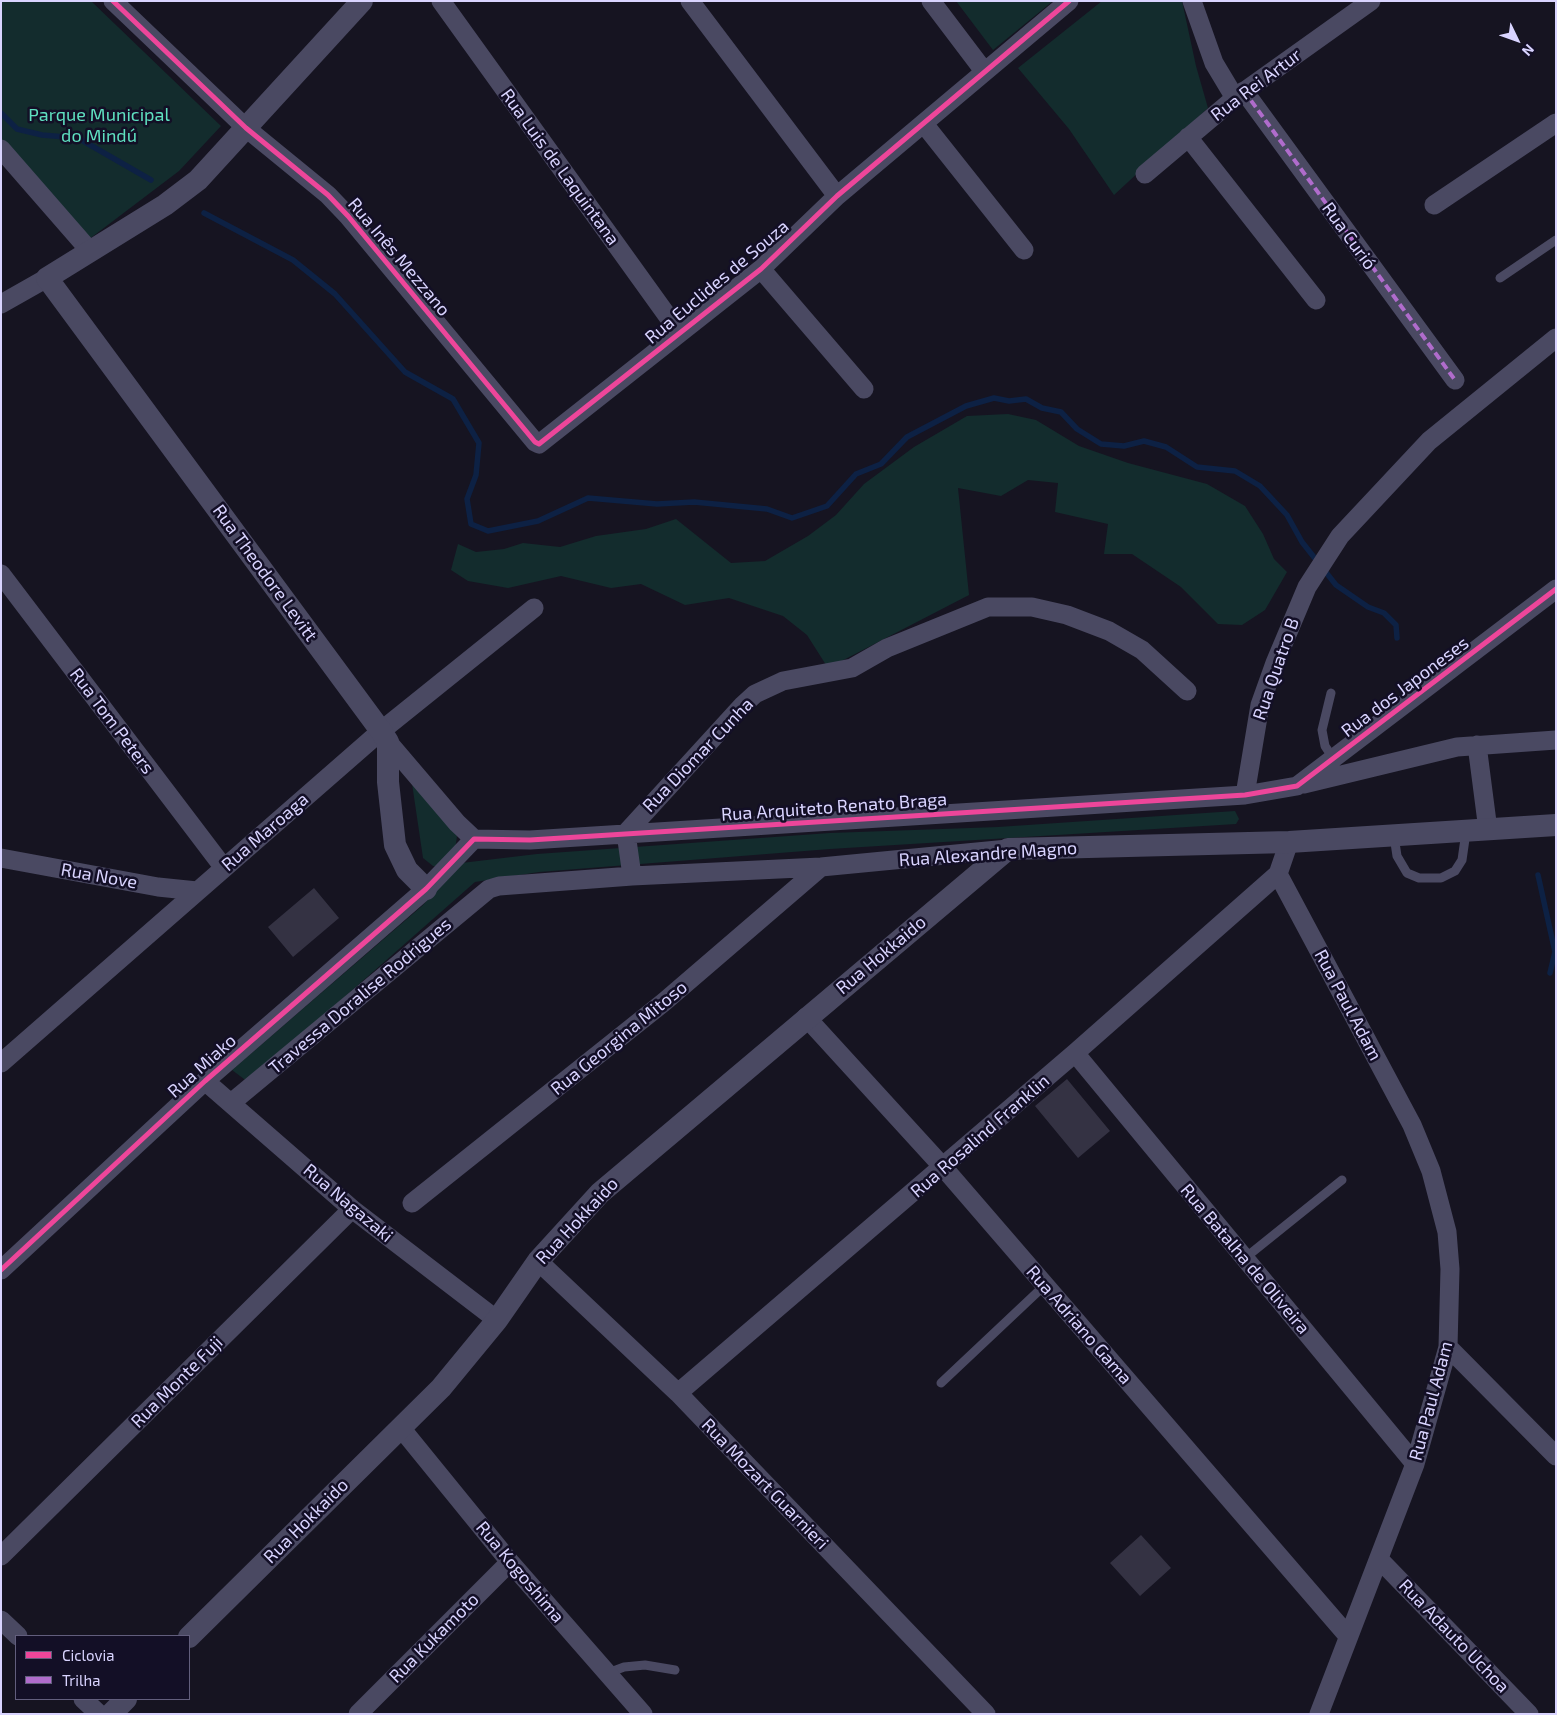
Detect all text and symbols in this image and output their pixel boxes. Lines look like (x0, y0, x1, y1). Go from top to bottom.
north arrow (1492, 15, 1542, 65)
text: N (1519, 41, 1538, 60)
street label: Rua Rei Artur (1207, 44, 1305, 126)
street label: Rua Luis de Laquintana (496, 85, 624, 249)
park label: Parque Municipal do Mindú (28, 104, 170, 146)
street label: Rua Inês Mezzano (343, 194, 455, 320)
street label: Rua Curió (1317, 198, 1381, 274)
street label: Rua Euclides de Souza (641, 216, 793, 348)
street label: Rua Theodore Levitt (208, 500, 322, 646)
street label: Rua Quatro B (1248, 615, 1304, 723)
street label: Rua dos Japoneses (1337, 632, 1473, 742)
street label: Rua Tom Peters (65, 664, 159, 778)
street label: Rua Diomar Cunha (638, 694, 758, 816)
street label: Rua Maroaga (217, 788, 313, 876)
street label: Rua Arquiteto Renato Braga (720, 788, 948, 826)
street label: Rua Alexandre Magno (898, 837, 1078, 871)
street label: Rua Nove (59, 859, 139, 893)
street label: Rua Hokkaido (832, 911, 930, 999)
street label: Travessa Doralise Rodrigues (264, 913, 456, 1079)
street label: Rua Paul Adam (1310, 946, 1386, 1064)
street label: Rua Georgina Mitoso (546, 976, 692, 1100)
street label: Rua Miako (163, 1030, 241, 1102)
street label: Rua Rosalind Franklin (906, 1070, 1054, 1202)
street label: Rua Nagazaki (299, 1159, 397, 1247)
street label: Rua Hokkaido (531, 1173, 623, 1269)
street label: Rua Batalha de Oliveira (1176, 1180, 1314, 1338)
street label: Rua Adriano Gama (1022, 1261, 1136, 1389)
street label: Rua Monte Fuji (127, 1332, 227, 1432)
street label: Rua Paul Adam (1405, 1339, 1457, 1463)
street label: Rua Mozart Guarnieri (697, 1414, 833, 1554)
street label: Rua Hokkaido (259, 1474, 353, 1568)
street label: Rua Kogoshima (471, 1517, 569, 1627)
street label: Rua Adauto Uchoa (1394, 1575, 1514, 1697)
street label: Rua Kukamoto (385, 1589, 483, 1687)
legend (15, 1635, 190, 1700)
text: Ciclovia (62, 1646, 114, 1664)
text: Trilha (62, 1671, 100, 1689)

